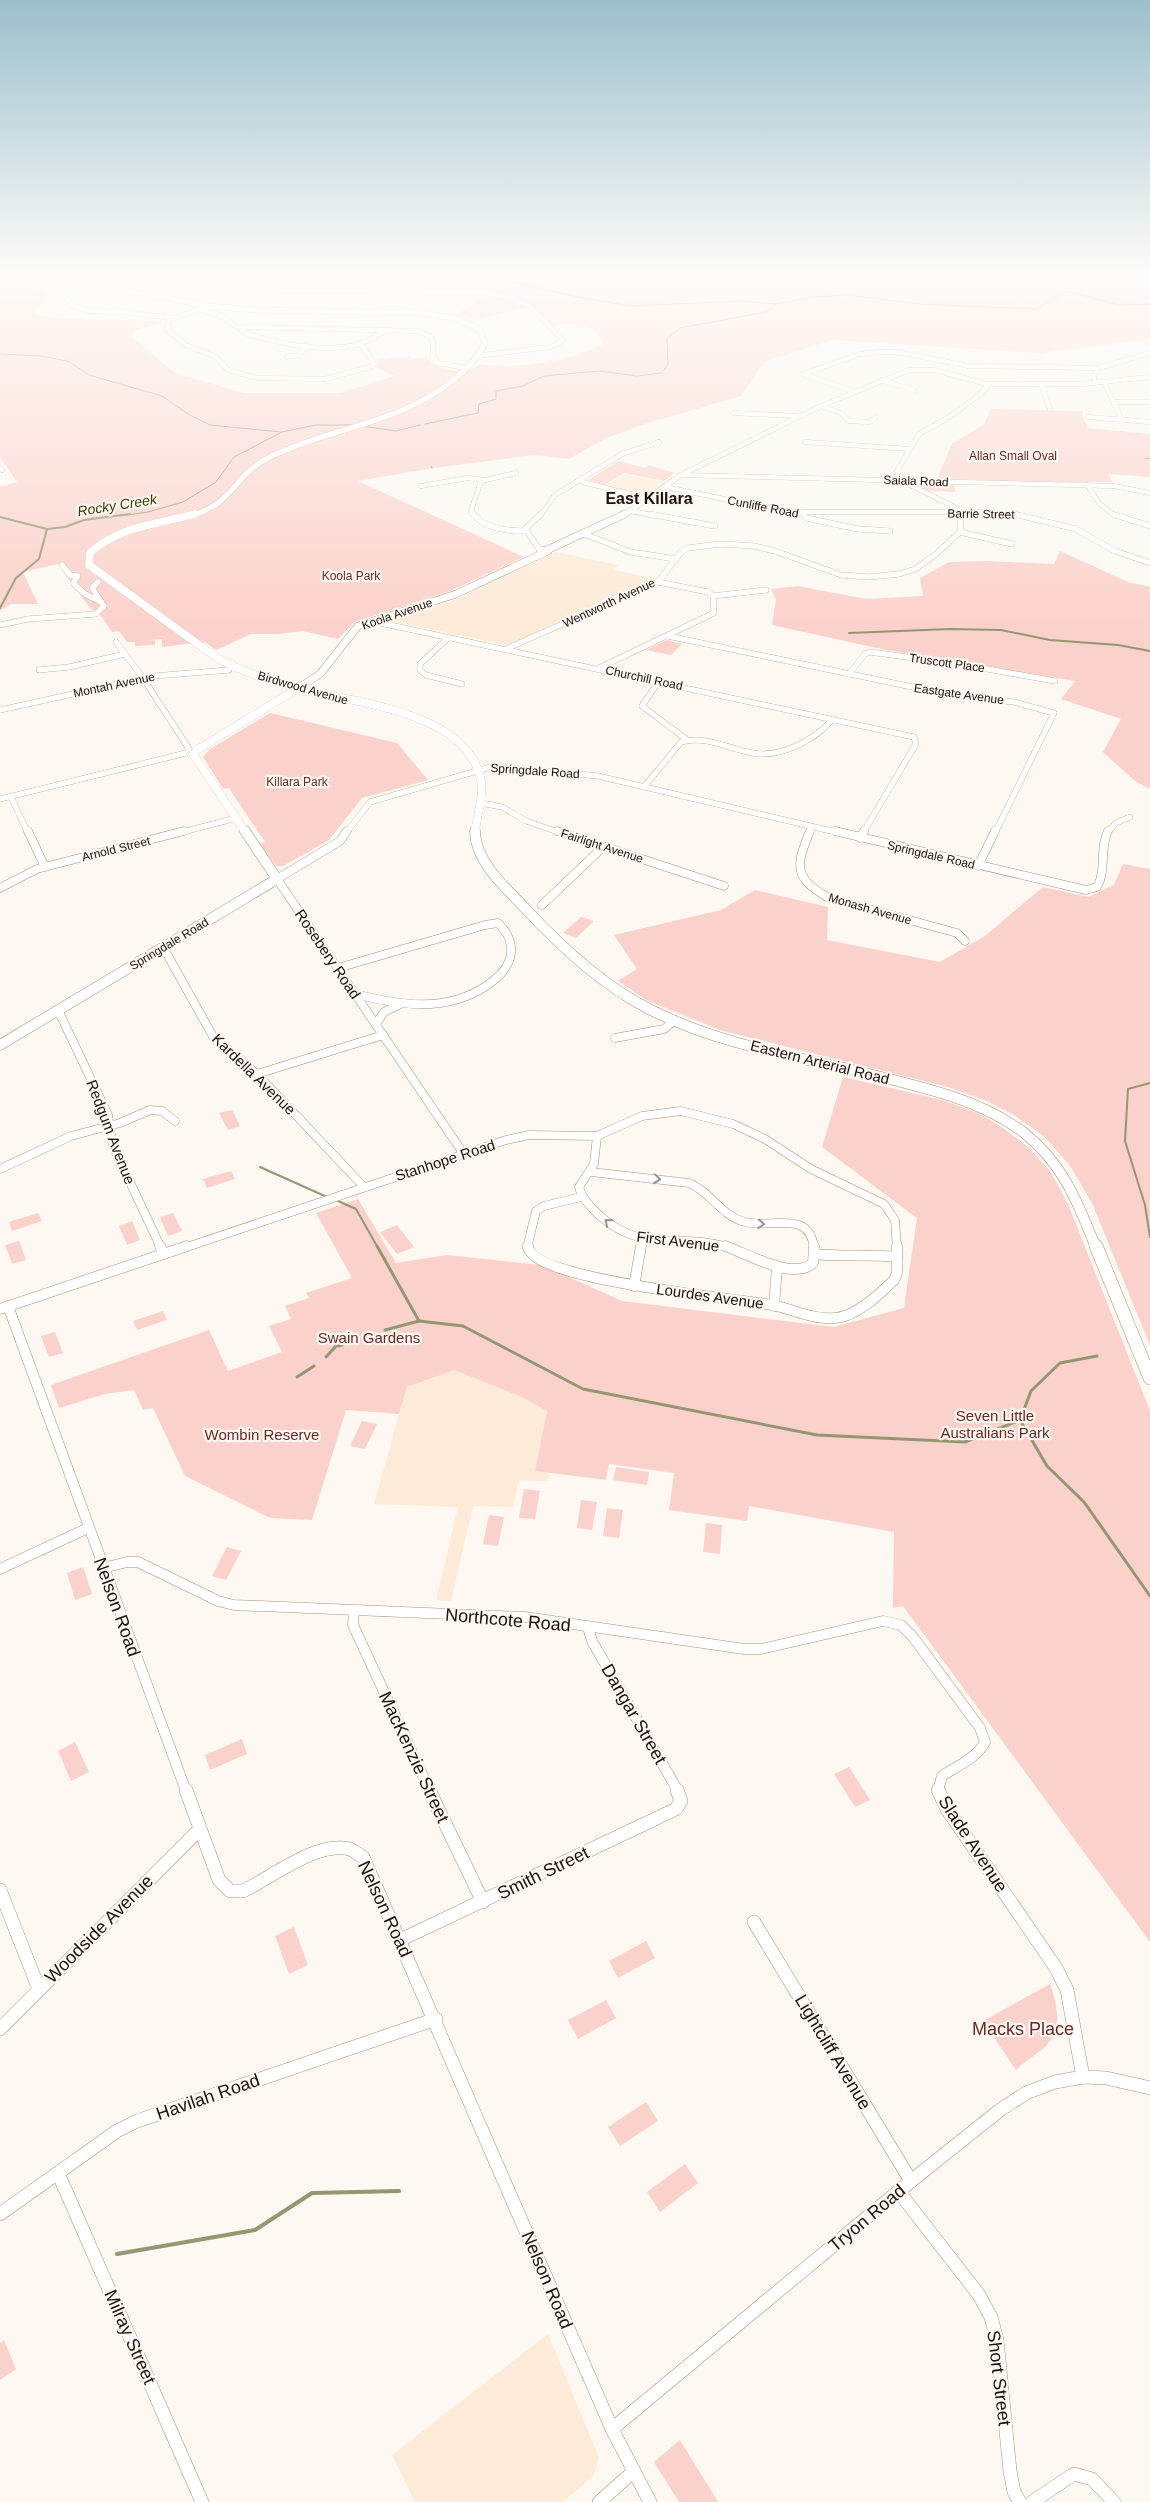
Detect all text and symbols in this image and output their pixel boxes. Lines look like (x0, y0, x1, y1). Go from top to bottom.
park label: Allan Small Oval (969, 449, 1057, 463)
street label: Saiala Road (883, 473, 949, 489)
district label: East Killara (605, 490, 693, 507)
water label: Rocky Creek (76, 491, 159, 519)
street label: Cunliffe Road (726, 493, 800, 521)
street label: Barrie Street (947, 506, 1015, 522)
park label: Koola Park (322, 569, 381, 583)
street label: Wentworth Avenue (561, 575, 658, 631)
street label: Koola Avenue (360, 595, 434, 633)
street label: Truscott Place (908, 651, 986, 675)
street label: Churchill Road (604, 663, 684, 693)
street label: Birdwood Avenue (256, 668, 350, 708)
street label: Montah Avenue (72, 669, 156, 700)
street label: Eastgate Avenue (913, 681, 1005, 707)
street label: Springdale Road (490, 761, 580, 781)
park label: Killara Park (266, 775, 329, 789)
street label: Fairlight Avenue (559, 826, 645, 866)
street label: Arnold Street (80, 834, 152, 864)
street label: Springdale Road (886, 838, 976, 872)
street label: Monash Avenue (827, 890, 913, 928)
street label: Rosebery Road (292, 906, 364, 1002)
street label: Springdale Road (127, 915, 211, 973)
street label: Kardella Avenue (209, 1030, 299, 1118)
street label: Eastern Arterial Road (749, 1037, 891, 1087)
street label: Redgum Avenue (83, 1077, 139, 1187)
street label: Stanhope Road (393, 1136, 497, 1184)
one-way arrow (653, 1173, 661, 1184)
one-way arrow (605, 1219, 614, 1228)
one-way arrow (757, 1219, 765, 1230)
street label: First Avenue (636, 1227, 720, 1255)
street label: Lourdes Avenue (655, 1280, 765, 1312)
park label: Swain Gardens (318, 1329, 420, 1346)
park label: Seven Little Australians Park (940, 1407, 1050, 1441)
park label: Wombin Reserve (205, 1426, 319, 1443)
street label: Nelson Road (90, 1555, 144, 1659)
street label: Northcote Road (444, 1605, 572, 1635)
street label: Dangar Street (597, 1660, 671, 1768)
street label: MacKenzie Street (375, 1688, 453, 1826)
street label: Slade Avenue (934, 1792, 1012, 1896)
street label: Smith Street (494, 1842, 592, 1904)
street label: Nelson Road (354, 1858, 416, 1960)
street label: Woodside Avenue (41, 1871, 157, 1987)
street label: Lightcliff Avenue (791, 1991, 875, 2113)
park label: Macks Place (972, 2019, 1074, 2039)
street label: Havilah Road (154, 2070, 262, 2124)
street label: Tryon Road (825, 2180, 909, 2256)
street label: Nelson Road (517, 2228, 577, 2332)
street label: Milray Street (100, 2287, 160, 2387)
street label: Short Street (983, 2329, 1015, 2427)

